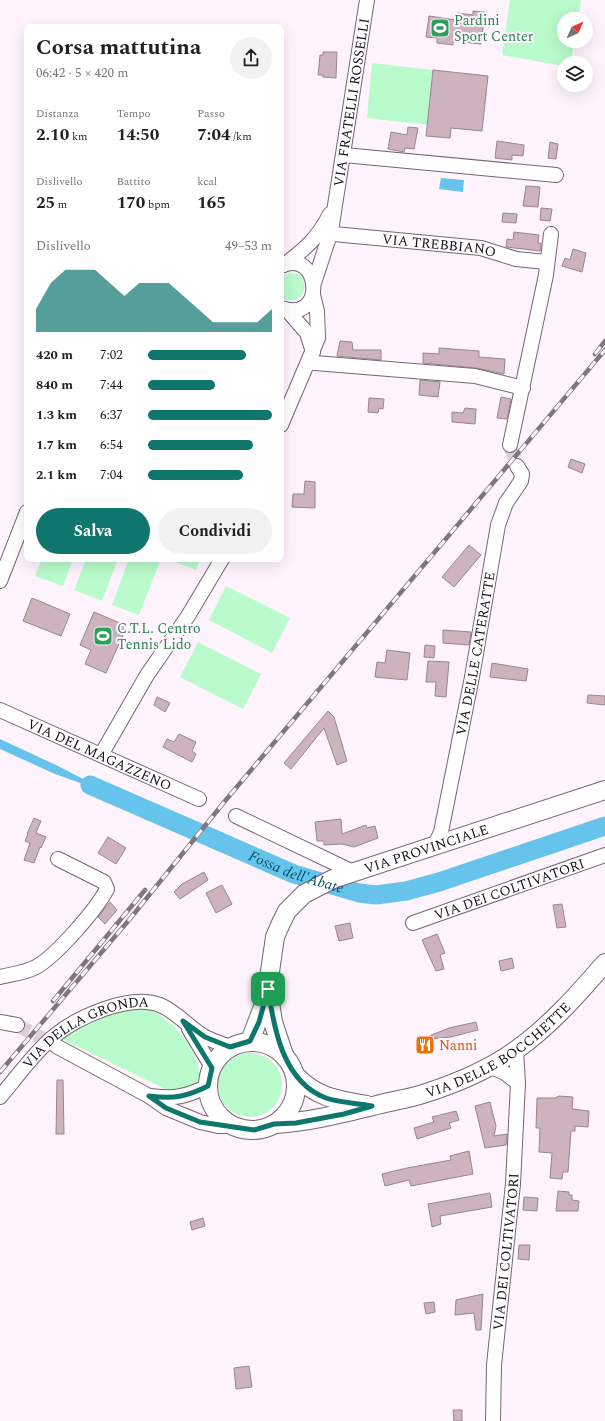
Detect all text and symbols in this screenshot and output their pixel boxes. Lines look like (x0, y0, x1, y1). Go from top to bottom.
place label: Pardini Sport Center (454, 10, 534, 47)
north arrow (557, 12, 593, 48)
map controls (557, 12, 593, 92)
street label: VIA FRATELLI ROSSELLI (328, 17, 375, 188)
sports icon: Pardini Sport Center (429, 17, 451, 39)
text: Corsa mattutina (36, 31, 201, 64)
button: share (230, 37, 272, 79)
button: layers (557, 56, 593, 92)
text: 06:42 · 5 × 420 m (36, 63, 128, 83)
text: Distanza (36, 105, 79, 122)
text: Tempo (117, 105, 151, 122)
text: Passo (197, 105, 225, 122)
text: 2.10 (36, 122, 69, 148)
text: 14:50 (117, 122, 159, 148)
text: 7:04 (197, 122, 231, 148)
text: km (69, 128, 88, 145)
text: /km (231, 128, 252, 145)
text: Dislivello (36, 173, 82, 190)
text: Battito (117, 173, 150, 190)
text: kcal (197, 173, 217, 190)
text: 25 (36, 190, 55, 216)
text: 170 (117, 190, 145, 216)
text: 165 (197, 190, 226, 216)
text: m (55, 196, 67, 213)
text: bpm (145, 196, 170, 213)
street label: VIA TREBBIANO (381, 228, 499, 263)
text: Dislivello (36, 236, 91, 256)
text: 49–53 m (225, 236, 272, 256)
text: 420 m (36, 345, 73, 365)
text: 7:02 (100, 345, 123, 365)
text: 840 m (36, 375, 73, 395)
text: 7:44 (100, 375, 123, 395)
text: 1.3 km (36, 405, 77, 425)
text: 6:37 (100, 405, 123, 425)
text: 1.7 km (36, 435, 77, 455)
text: 6:54 (100, 435, 123, 455)
text: 2.1 km (36, 465, 77, 485)
text: 7:04 (100, 465, 123, 485)
button: Salva (36, 508, 150, 554)
button: Condividi (158, 508, 272, 554)
street label: VIA DELLE CATERATTE (450, 570, 500, 737)
place label: C.T.L. Centro Tennis Lido (117, 618, 201, 655)
sports icon: C.T.L. Centro Tennis Lido (92, 625, 114, 647)
street label: VIA DEL MAGAZZENO (24, 713, 175, 796)
street label: VIA PROVINCIALE (361, 818, 491, 879)
water label: Fossa dell'Abate (245, 844, 347, 900)
street label: VIA DEI COLTIVATORI (431, 853, 587, 925)
pin (251, 972, 285, 1006)
icon: arrive (257, 978, 279, 1000)
street label: VIA DELLA GRONDA (17, 991, 150, 1073)
street label: VIA DELLE BOCCHETTE (422, 997, 575, 1103)
restaurant icon: Nanni (414, 1034, 436, 1056)
place label: Nanni (439, 1035, 478, 1056)
street label: VIA DEI COLTIVATORI (487, 1172, 524, 1331)

